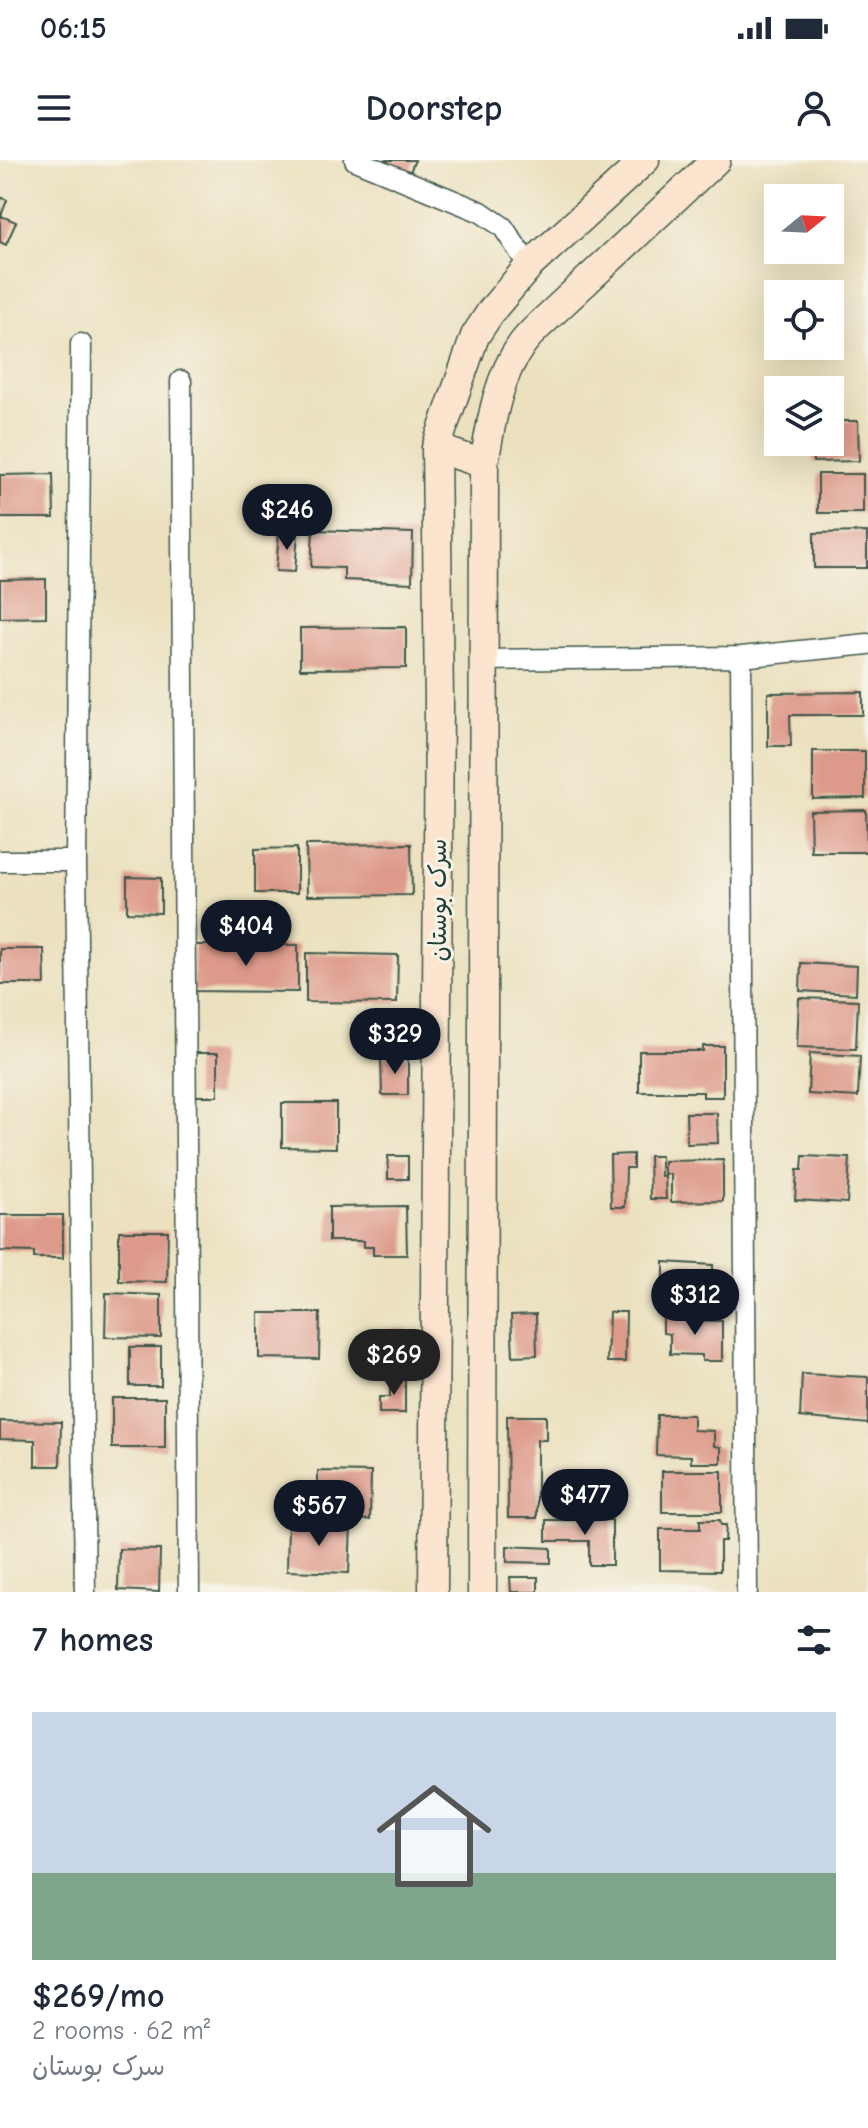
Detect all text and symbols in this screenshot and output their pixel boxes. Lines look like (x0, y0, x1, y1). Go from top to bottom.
text: 06:15 (40, 11, 107, 46)
icon: menu (32, 86, 76, 130)
icon: person (792, 86, 836, 130)
text: Doorstep (366, 88, 502, 129)
north arrow (764, 184, 844, 264)
map controls (764, 184, 844, 456)
button: locate (764, 280, 844, 360)
button: layers (764, 376, 844, 456)
pin: $246 (240, 484, 334, 552)
text: $246 (260, 495, 314, 525)
street label: سرک بوستان (424, 839, 453, 961)
pin: $404 (199, 900, 293, 968)
text: $404 (219, 911, 273, 941)
pin: $329 (348, 1008, 442, 1076)
text: $329 (367, 1019, 423, 1049)
pin: $312 (648, 1269, 742, 1337)
text: $312 (669, 1280, 721, 1310)
pin: $269 (347, 1329, 441, 1397)
text: $269 (366, 1340, 422, 1370)
pin: $477 (538, 1469, 632, 1537)
pin: $567 (272, 1480, 366, 1548)
text: $477 (559, 1480, 611, 1510)
text: $567 (292, 1491, 346, 1521)
icon: filters (792, 1618, 836, 1662)
text: 7 homes (32, 1620, 153, 1660)
icon: home (362, 1764, 506, 1908)
text: $269/mo (32, 1976, 165, 2016)
text: 2 rooms · 62 m² (32, 2016, 210, 2046)
text: سرک بوستان (32, 2052, 165, 2082)

